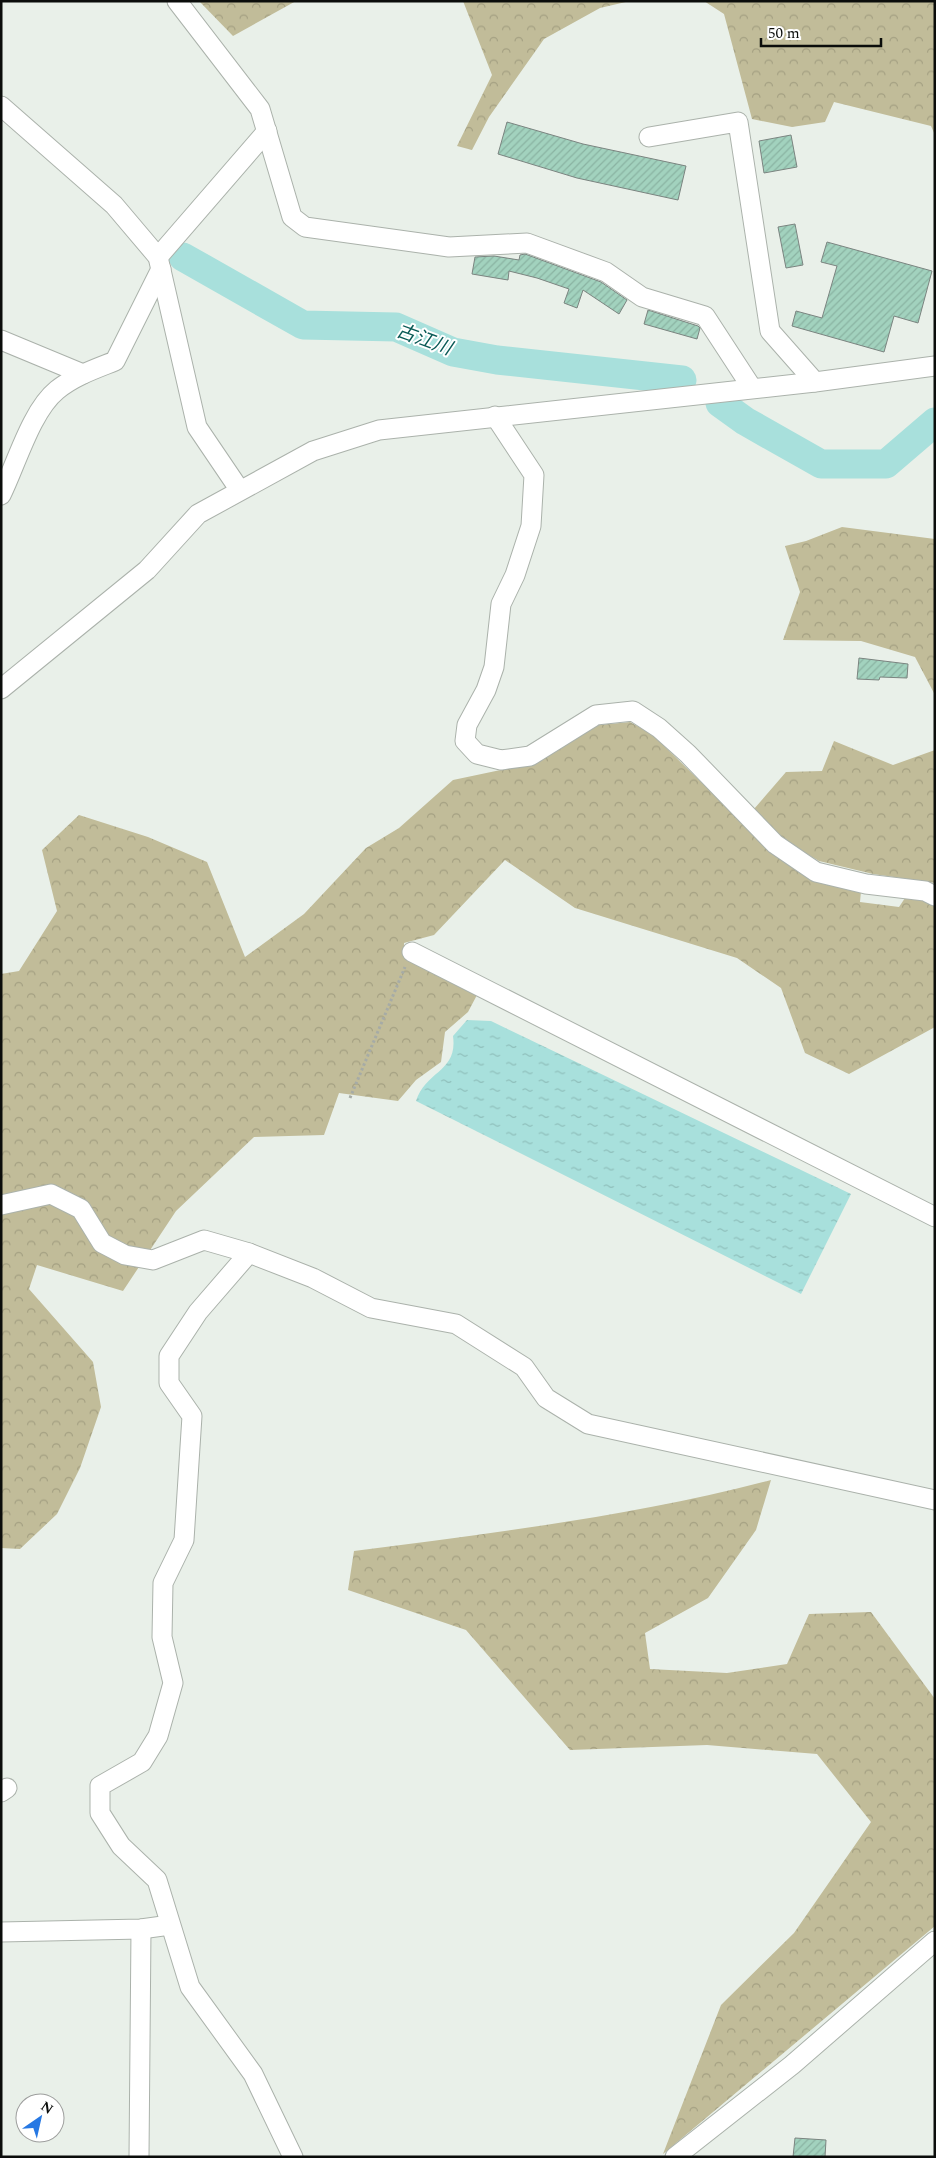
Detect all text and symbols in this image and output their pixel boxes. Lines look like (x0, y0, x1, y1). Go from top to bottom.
scale bar (761, 15, 881, 47)
text: 50 m (768, 22, 800, 45)
water label: 古江川 (392, 317, 458, 364)
north arrow (15, 2093, 65, 2143)
text: N (36, 2096, 58, 2120)

